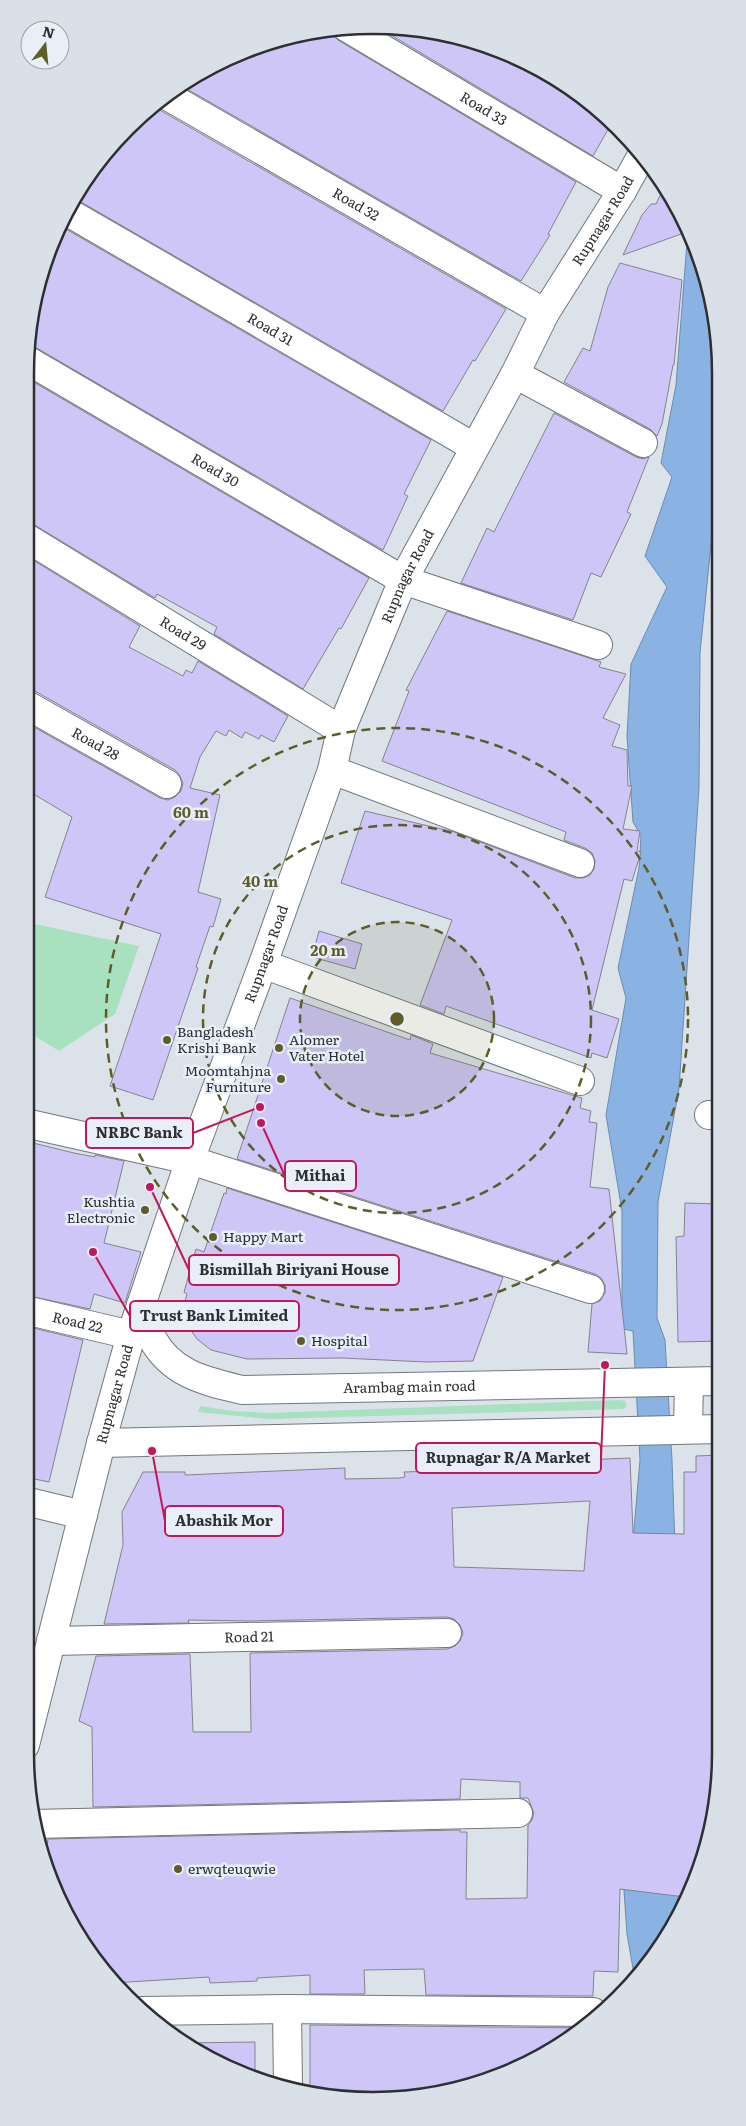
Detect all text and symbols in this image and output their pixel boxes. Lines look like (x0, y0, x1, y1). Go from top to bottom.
north arrow (20, 20, 70, 70)
text: N (40, 20, 58, 43)
street label: Road 33 (457, 86, 511, 130)
street label: Rupnagar Road (567, 171, 638, 269)
street label: Road 32 (329, 182, 383, 225)
street label: Road 31 (244, 307, 298, 350)
street label: Road 30 (188, 447, 243, 491)
street label: Rupnagar Road (375, 525, 438, 626)
street label: Road 29 (156, 611, 210, 654)
street label: Road 28 (69, 722, 124, 764)
text: 60 m (173, 800, 209, 823)
text: 40 m (242, 869, 278, 892)
street label: Rupnagar Road (239, 902, 292, 1005)
text: 20 m (310, 938, 346, 961)
centre of rings (388, 1010, 406, 1028)
place label: Bangladesh Krishi Bank (177, 1021, 257, 1057)
place label: Alomer Vater Hotel (289, 1029, 365, 1065)
marker: Bangladesh Krishi Bank (161, 1034, 173, 1046)
marker: Alomer Vater Hotel (273, 1042, 285, 1054)
place label: Moomtahjna Furniture (185, 1060, 271, 1096)
marker: Moomtahjna Furniture (275, 1073, 287, 1085)
callout: NRBC Bank (86, 1118, 193, 1148)
text: NRBC Bank (95, 1120, 183, 1143)
callout: Mithai (285, 1161, 356, 1191)
text: Mithai (295, 1163, 346, 1186)
place label: Kushtia Electronic (67, 1191, 135, 1227)
marker: Kushtia Electronic (139, 1204, 151, 1216)
place label: Happy Mart (223, 1226, 304, 1246)
marker: Happy Mart (207, 1231, 219, 1243)
callout: Bismillah Biriyani House (189, 1255, 399, 1285)
text: Bismillah Biriyani House (199, 1257, 389, 1280)
callout: Trust Bank Limited (130, 1301, 299, 1331)
text: Trust Bank Limited (140, 1303, 288, 1326)
street label: Road 22 (51, 1306, 105, 1337)
place label: Hospital (311, 1330, 368, 1350)
marker: Hospital (295, 1335, 307, 1347)
street label: Rupnagar Road (90, 1342, 137, 1446)
street label: Arambag main road (343, 1375, 476, 1397)
callout: Rupnagar R/A Market (416, 1443, 601, 1473)
text: Rupnagar R/A Market (425, 1445, 591, 1468)
callout: Abashik Mor (165, 1506, 283, 1536)
text: Abashik Mor (175, 1508, 273, 1531)
street label: Road 21 (224, 1625, 274, 1647)
place label: erwqteuqwie (188, 1858, 276, 1878)
marker: erwqteuqwie (172, 1863, 184, 1875)

